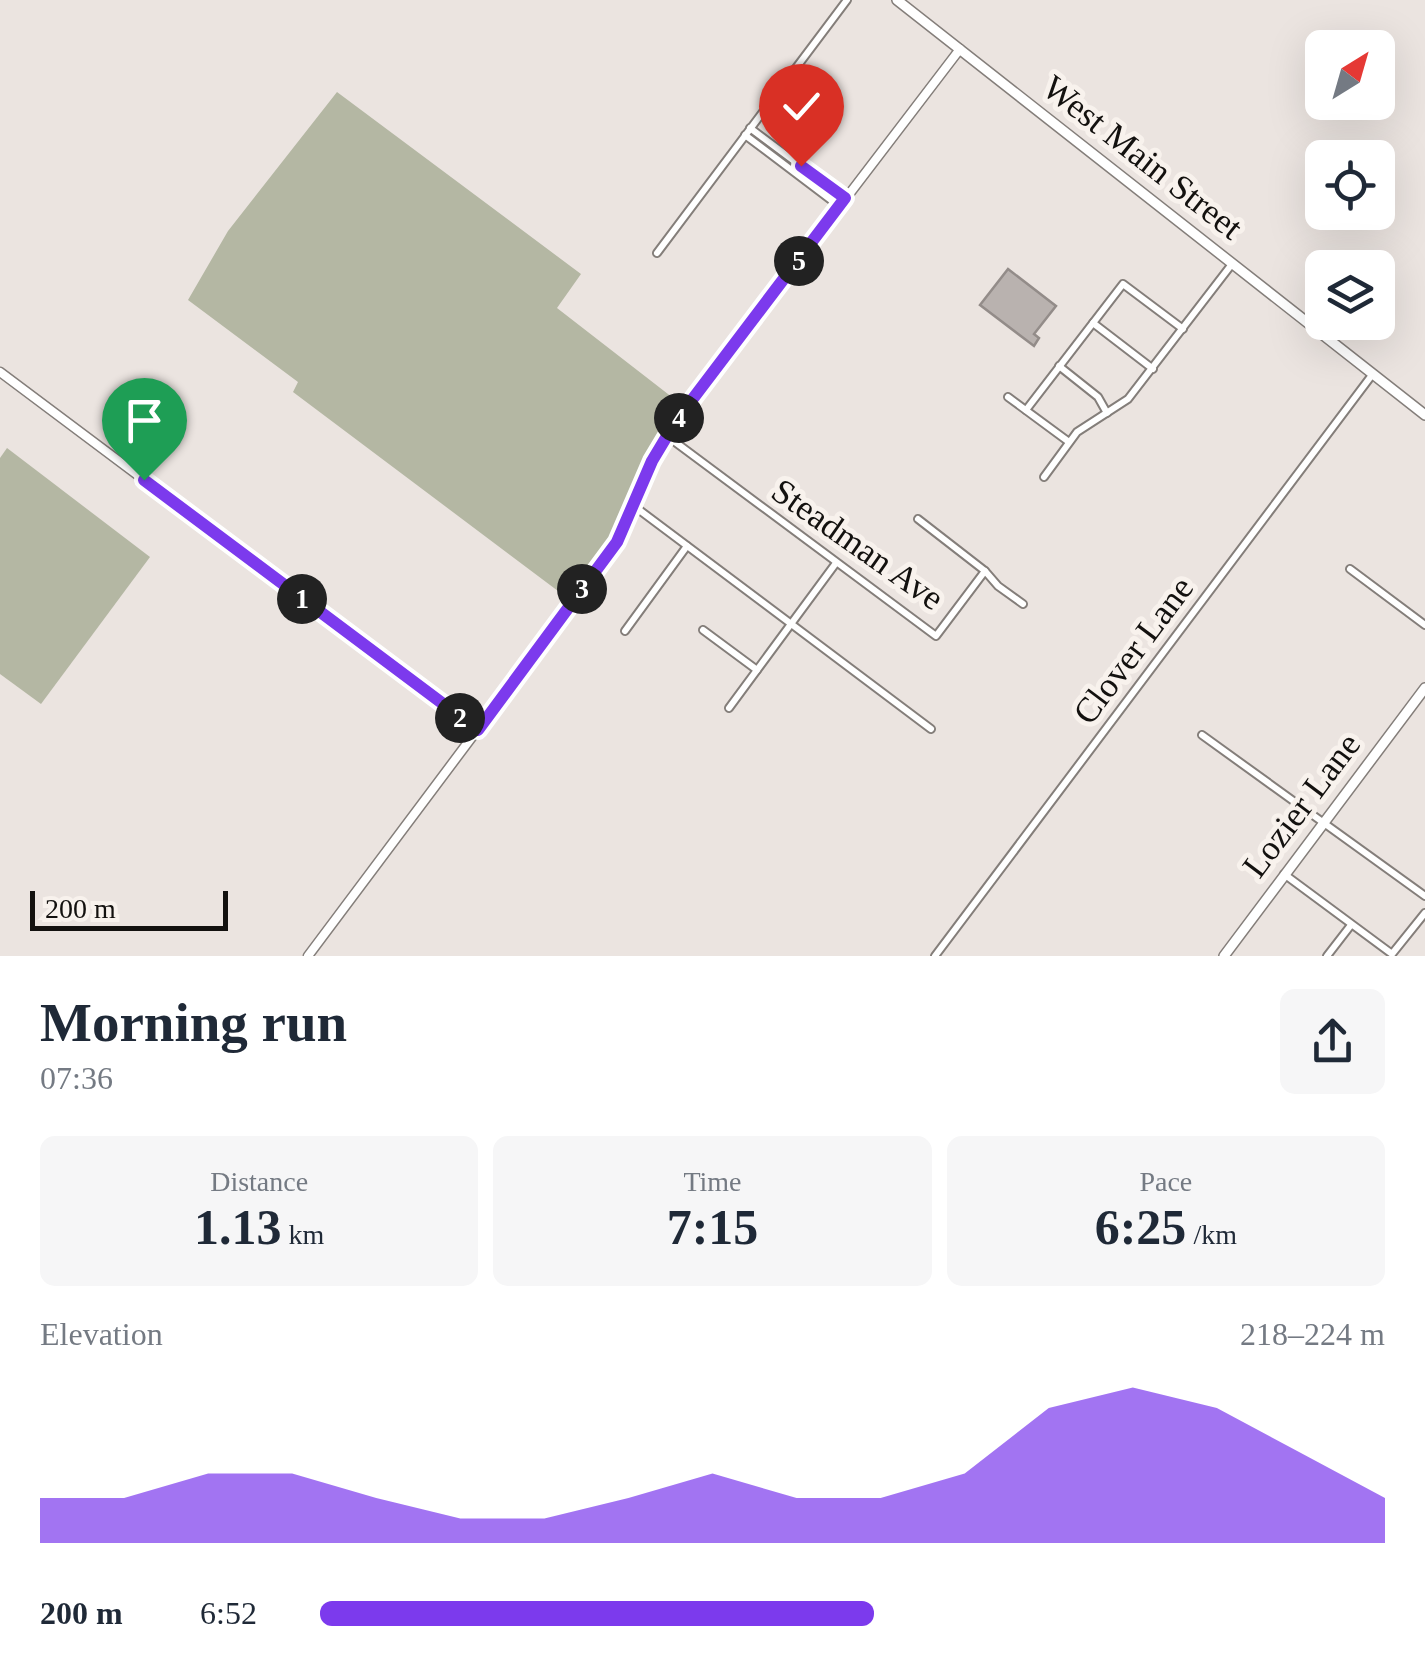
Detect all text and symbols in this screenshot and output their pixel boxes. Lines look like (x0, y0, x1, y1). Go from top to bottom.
north arrow (1305, 30, 1395, 120)
map controls (1305, 30, 1395, 340)
pin (759, 64, 844, 167)
street label: West Main Street (1035, 67, 1250, 247)
icon: check (774, 79, 829, 134)
button: locate (1305, 140, 1395, 230)
pin: 5 (774, 236, 824, 286)
text: 5 (792, 245, 806, 276)
button: layers (1305, 250, 1395, 340)
pin (102, 378, 187, 481)
icon: arrive (117, 393, 172, 448)
pin: 4 (654, 393, 704, 443)
text: 4 (672, 402, 686, 433)
street label: Steadman Ave (764, 471, 951, 618)
pin: 3 (557, 564, 607, 614)
street label: Clover Lane (1065, 569, 1201, 732)
text: 3 (575, 573, 589, 604)
pin: 1 (277, 574, 327, 624)
text: 1 (295, 583, 309, 614)
pin: 2 (435, 693, 485, 743)
text: 2 (453, 702, 467, 733)
street label: Lozier Lane (1235, 726, 1368, 885)
scale bar (30, 886, 228, 930)
text: 200 m (45, 893, 116, 924)
button: share (1280, 989, 1385, 1094)
text: Morning run (40, 992, 347, 1053)
text: 07:36 (40, 1060, 113, 1096)
text: Distance (210, 1166, 308, 1197)
text: Time (683, 1166, 742, 1197)
text: Pace (1139, 1166, 1192, 1197)
text: 1.13 (194, 1199, 282, 1255)
text: 7:15 (667, 1199, 758, 1255)
text: 6:25 (1095, 1199, 1186, 1255)
text: km (282, 1219, 324, 1250)
text: /km (1186, 1219, 1237, 1250)
text: Elevation (40, 1316, 163, 1352)
text: 218–224 m (1240, 1316, 1385, 1352)
text: 200 m (40, 1595, 123, 1631)
text: 6:52 (200, 1595, 257, 1631)

